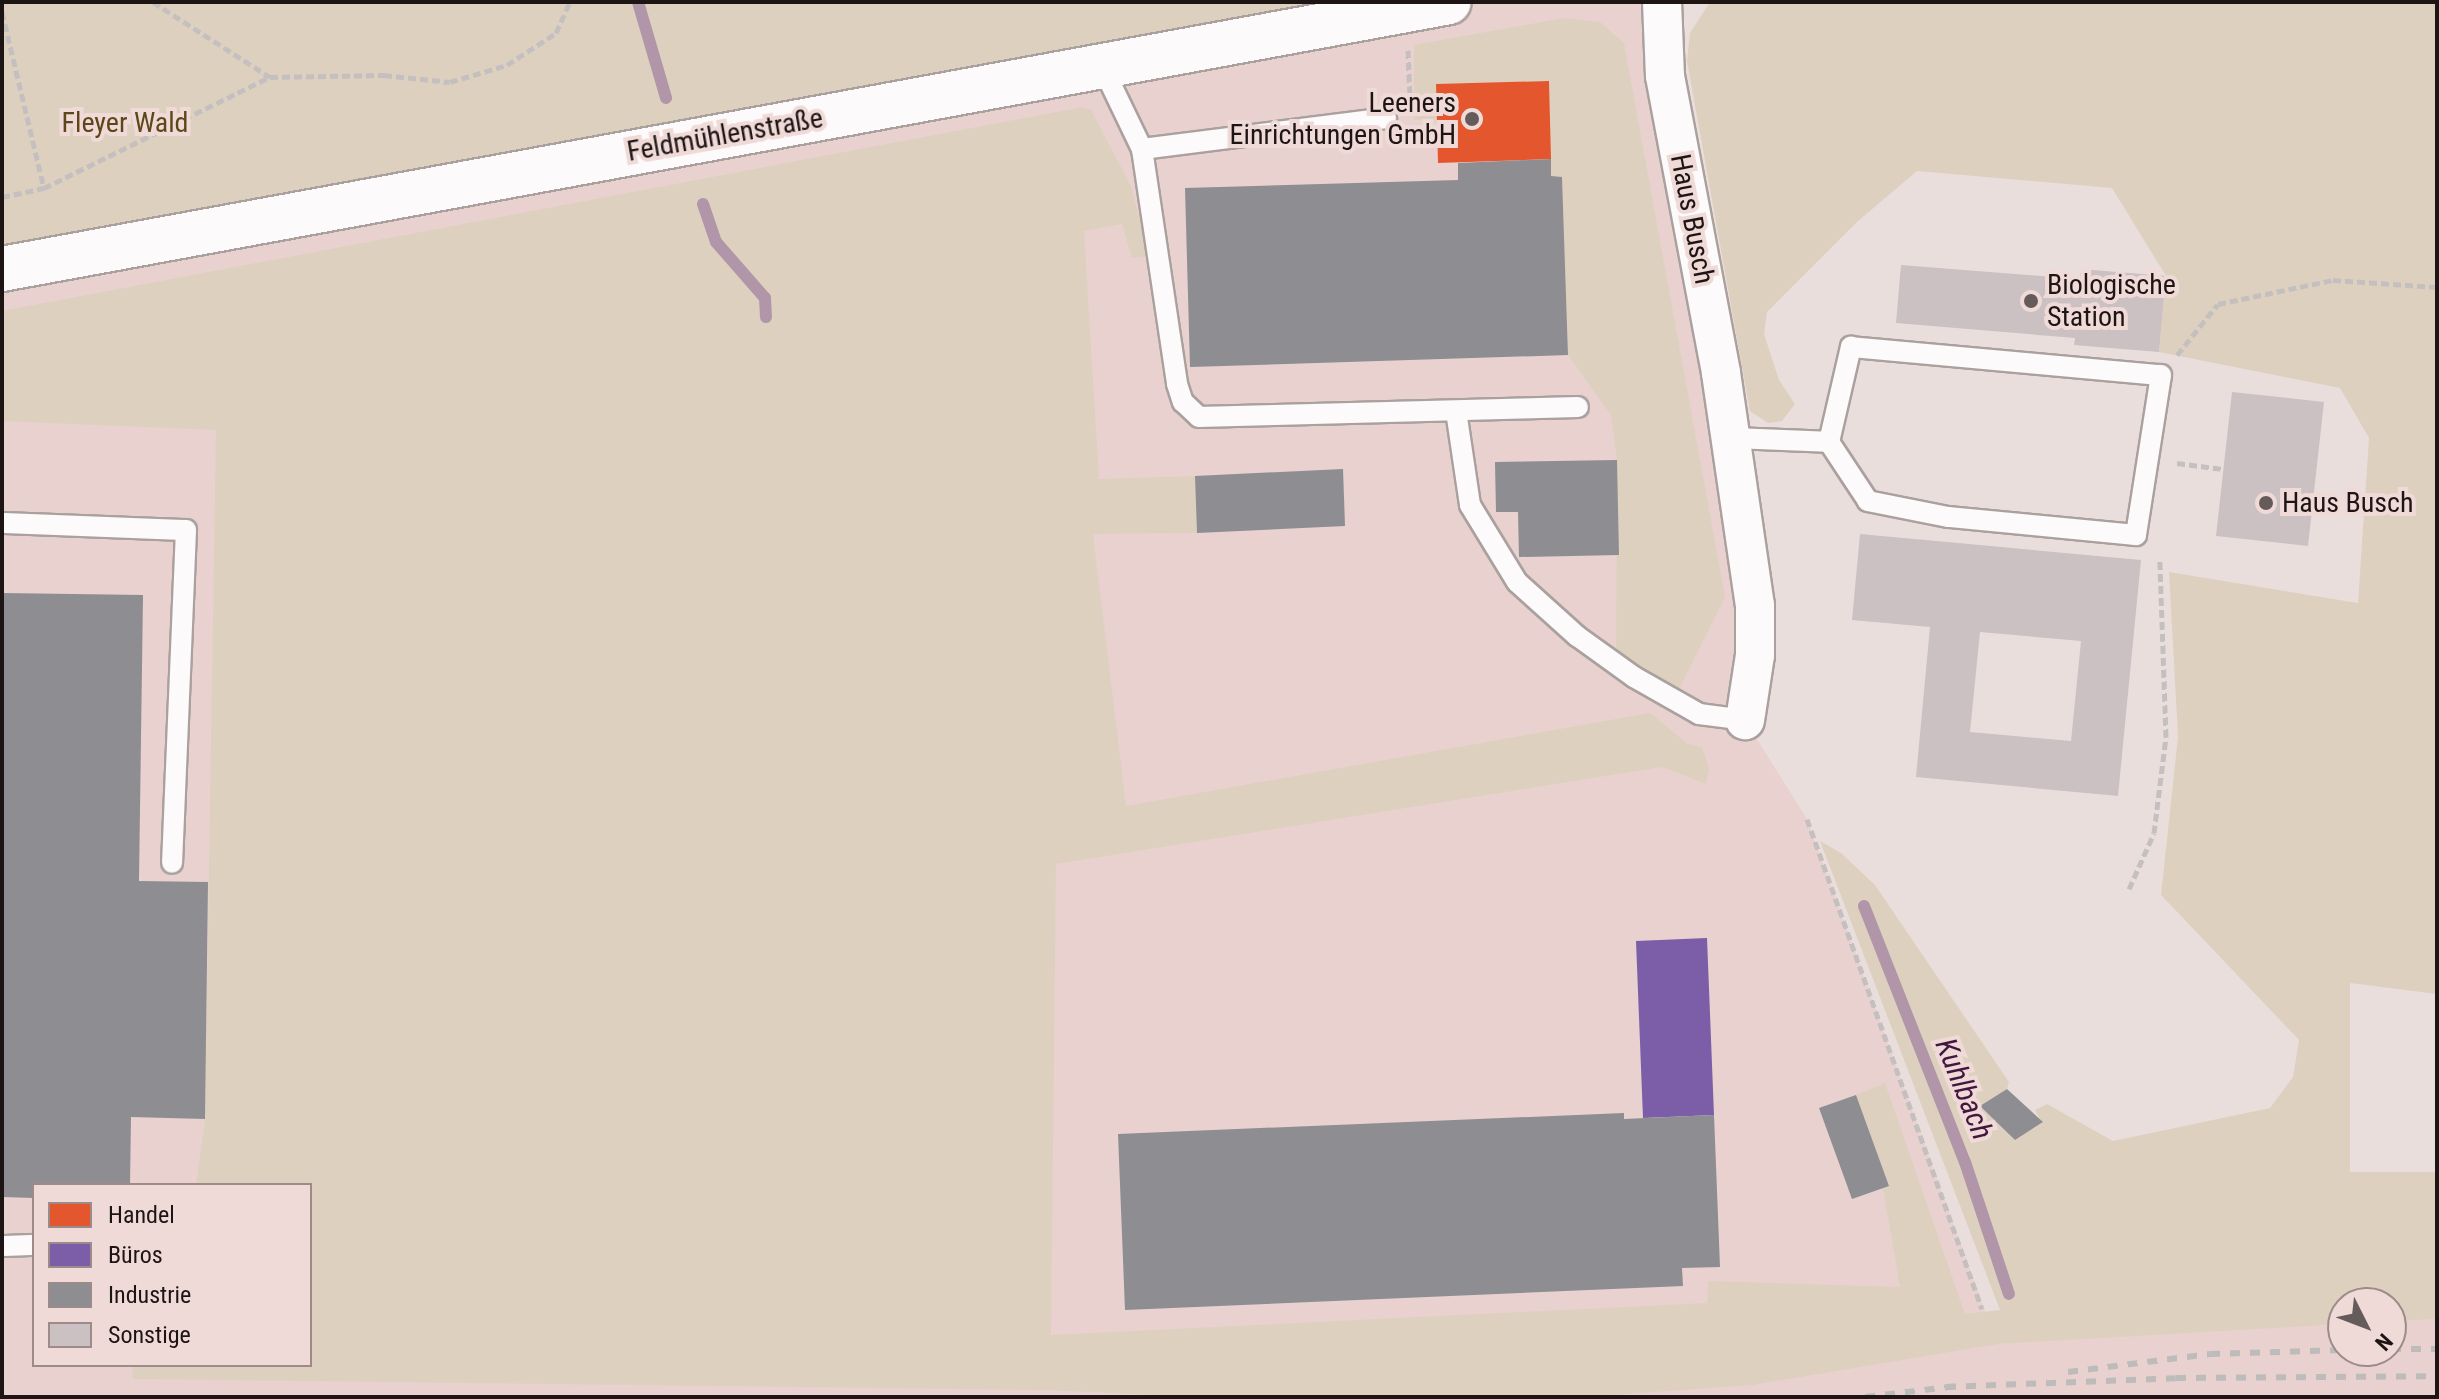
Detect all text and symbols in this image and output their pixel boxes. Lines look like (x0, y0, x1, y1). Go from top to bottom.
place label: Leeners Einrichtungen GmbH (1230, 86, 1456, 152)
street label: Feldmühlenstraße (625, 101, 825, 169)
park label: Fleyer Wald (61, 106, 189, 140)
marker: Leeners Einrichtungen GmbH (1463, 110, 1481, 128)
street label: Haus Busch (1663, 151, 1721, 287)
place label: Biologische Station (2047, 268, 2176, 334)
marker: Biologische Station (2022, 292, 2040, 310)
place label: Haus Busch (2282, 486, 2414, 520)
marker: Haus Busch (2257, 494, 2275, 512)
water label: Kuhlbach (1927, 1033, 2001, 1145)
legend (32, 1183, 312, 1367)
text: Handel (108, 1201, 175, 1229)
text: Büros (108, 1241, 163, 1269)
text: Industrie (108, 1281, 191, 1309)
north arrow (2327, 1287, 2407, 1367)
text: Sonstige (108, 1321, 191, 1349)
text: N (2370, 1329, 2398, 1355)

